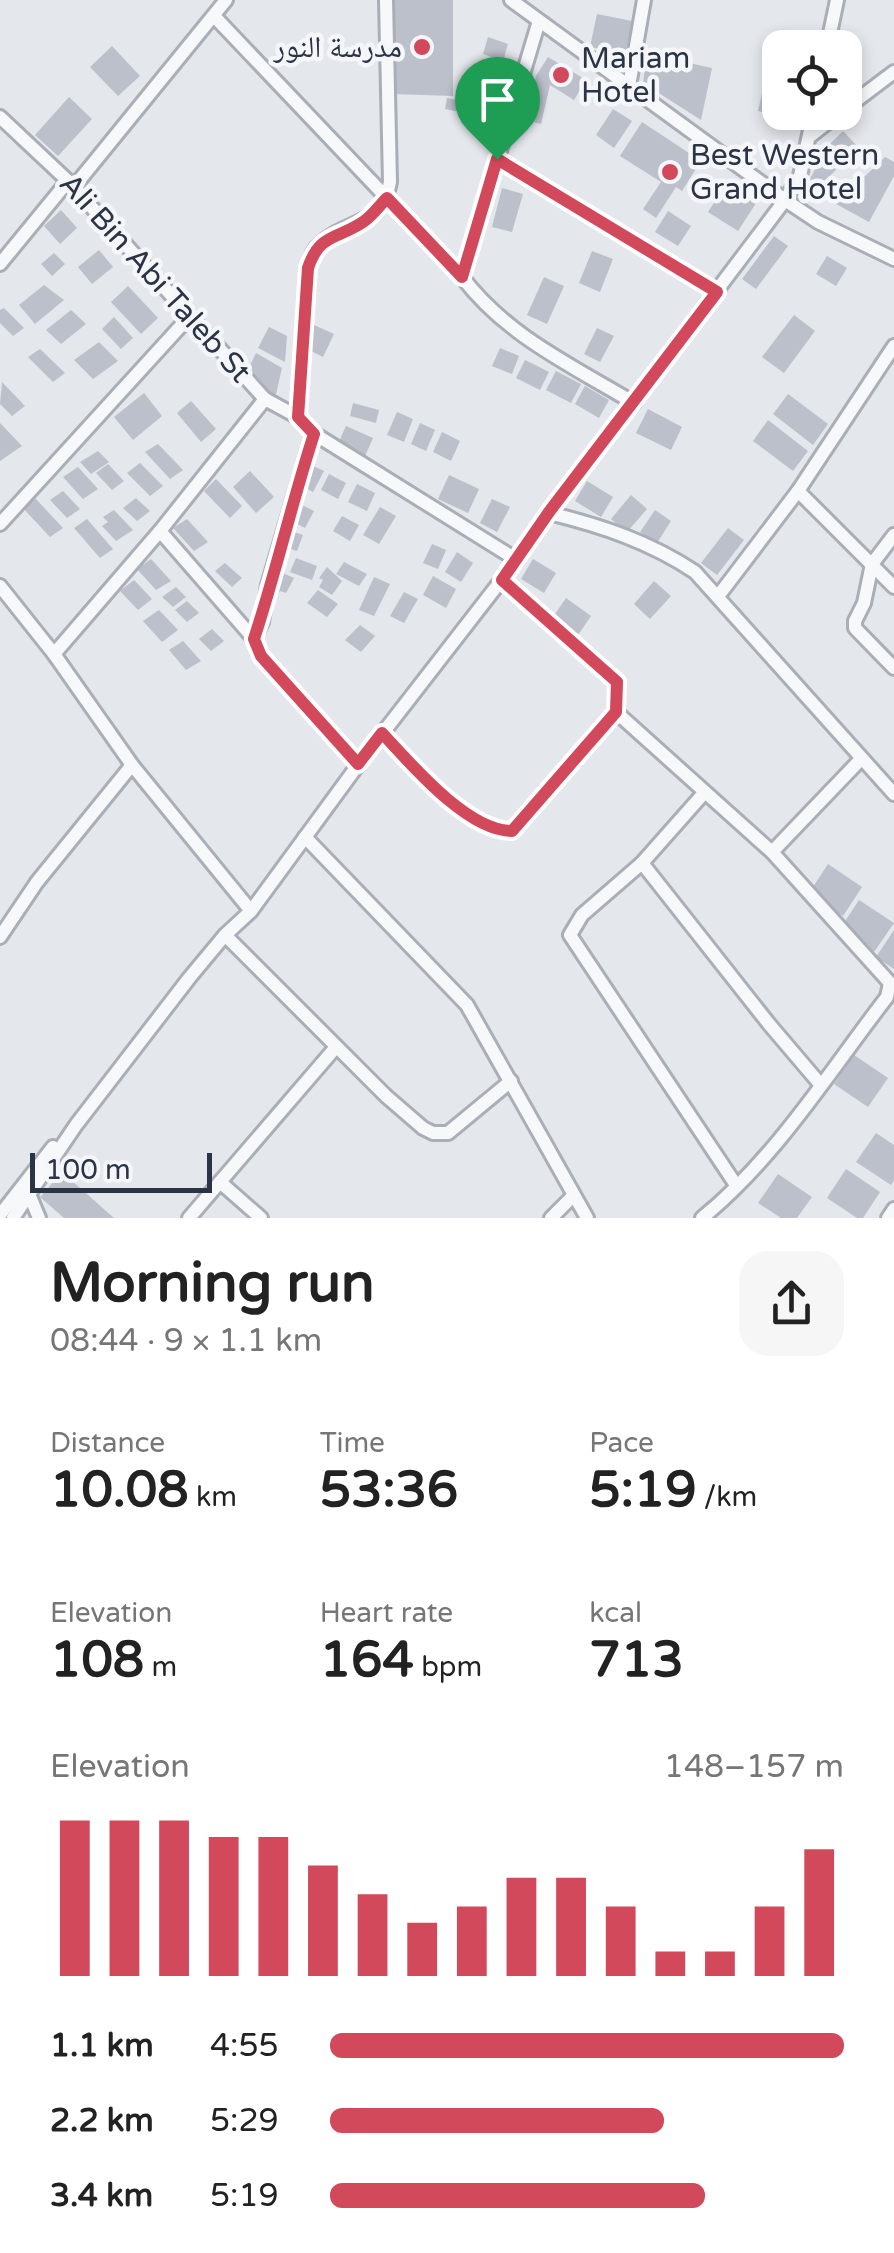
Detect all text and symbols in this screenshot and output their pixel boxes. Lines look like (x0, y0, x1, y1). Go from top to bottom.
place label: مدرسة النور (273, 29, 402, 66)
map controls (762, 30, 862, 130)
button: locate (762, 30, 862, 130)
marker: مدرسة النور (411, 36, 433, 58)
place label: Mariam Hotel (581, 40, 690, 111)
pin (455, 57, 540, 160)
marker: Mariam Hotel (550, 64, 572, 86)
icon: arrive (470, 72, 525, 127)
place label: Best Western Grand Hotel (690, 137, 879, 208)
marker: Best Western Grand Hotel (659, 161, 681, 183)
street label: Ali Bin Abi Taleb St (51, 166, 259, 390)
scale bar (30, 1148, 212, 1192)
text: 100 m (45, 1153, 131, 1187)
text: Morning run (50, 1251, 375, 1317)
button: share (739, 1251, 844, 1356)
text: 08:44 · 9 × 1.1 km (50, 1322, 322, 1360)
text: Distance (50, 1426, 165, 1460)
text: Time (320, 1426, 385, 1460)
text: Pace (589, 1426, 654, 1460)
text: 10.08 (50, 1460, 189, 1520)
text: 53:36 (320, 1460, 458, 1520)
text: 5:19 (589, 1460, 697, 1520)
text: km (189, 1480, 237, 1514)
text: /km (697, 1480, 757, 1514)
text: Elevation (50, 1596, 172, 1630)
text: Heart rate (320, 1596, 453, 1630)
text: kcal (589, 1596, 642, 1630)
text: 108 (50, 1630, 144, 1690)
text: 164 (320, 1630, 414, 1690)
text: 713 (589, 1630, 684, 1690)
text: m (144, 1650, 177, 1684)
text: bpm (414, 1650, 482, 1684)
text: Elevation (50, 1748, 190, 1786)
text: 148–157 m (664, 1748, 844, 1786)
text: 1.1 km (50, 2027, 154, 2065)
text: 4:55 (210, 2027, 279, 2065)
text: 2.2 km (50, 2102, 154, 2140)
text: 5:29 (210, 2102, 279, 2140)
text: 3.4 km (50, 2177, 153, 2215)
text: 5:19 (210, 2177, 279, 2215)

